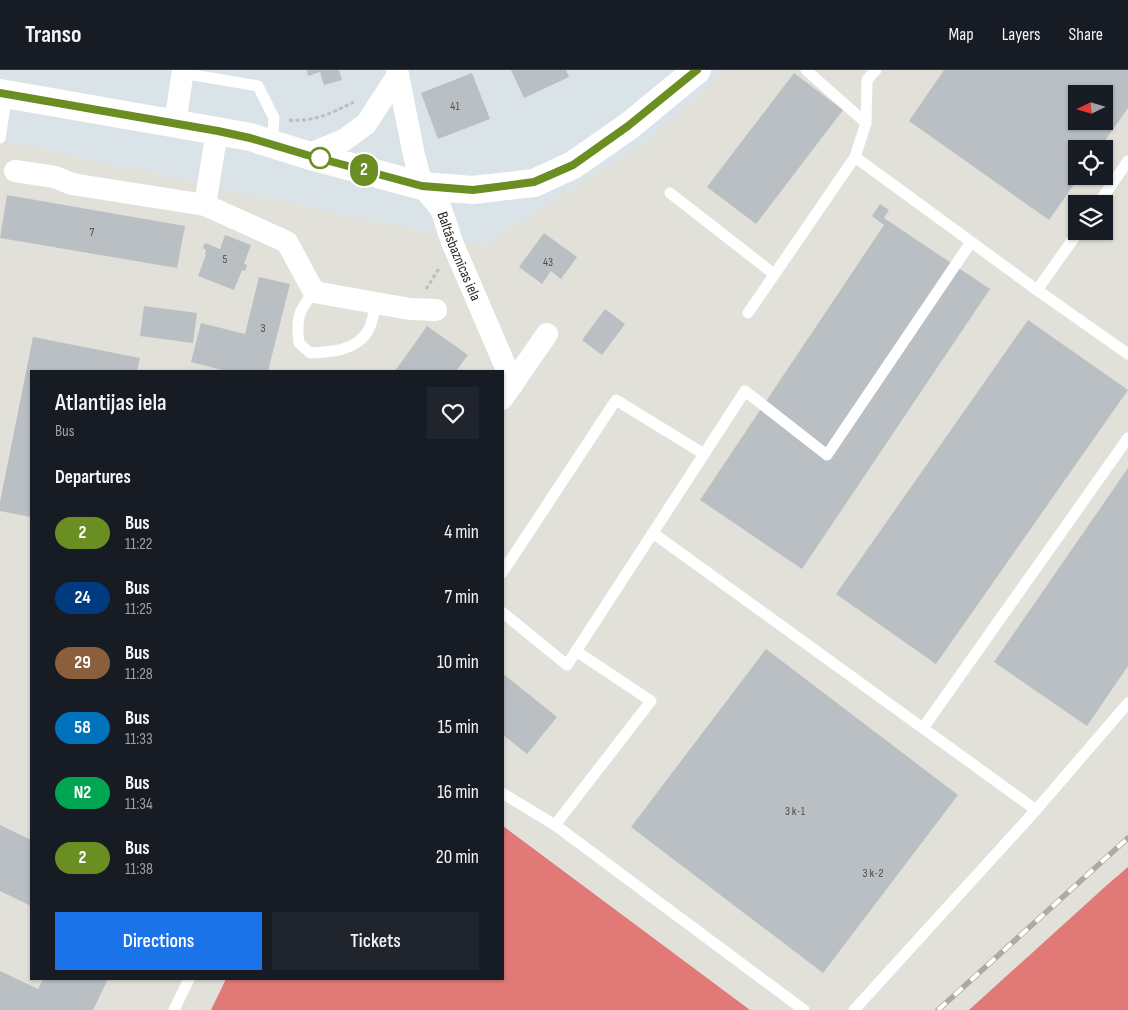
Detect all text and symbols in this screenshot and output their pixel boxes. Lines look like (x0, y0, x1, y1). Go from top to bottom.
text: Transo (25, 20, 81, 49)
text: Map (949, 24, 974, 45)
text: Layers (1002, 24, 1041, 45)
text: Share (1069, 24, 1103, 45)
north arrow (1068, 85, 1112, 130)
map controls (1068, 85, 1113, 240)
house number: 41 (450, 99, 460, 114)
button: locate (1068, 140, 1113, 185)
unlabelled marker (309, 147, 331, 169)
line badge: 2 (348, 154, 380, 186)
text: 2 (360, 159, 368, 180)
button: layers (1068, 195, 1113, 240)
street label: Baltāsbaznīcas iela (433, 209, 486, 304)
house number: 7 (90, 225, 95, 240)
house number: 5 (223, 252, 228, 267)
house number: 43 (543, 255, 553, 270)
house number: 3 (260, 321, 266, 336)
button: heart (427, 387, 479, 439)
text: Atlantijas iela (55, 388, 167, 417)
text: Bus (55, 422, 75, 441)
text: Departures (55, 466, 131, 489)
text: Bus (125, 512, 150, 535)
text: 4 min (444, 521, 479, 544)
text: 2 (79, 522, 86, 543)
text: 11:22 (125, 535, 152, 554)
text: Bus (125, 577, 150, 600)
text: 7 min (445, 586, 479, 609)
text: 24 (74, 587, 91, 608)
text: 11:25 (125, 600, 152, 619)
text: Bus (125, 642, 150, 665)
text: 10 min (437, 651, 479, 674)
text: 29 (74, 652, 91, 673)
text: 11:28 (125, 665, 153, 684)
text: Bus (125, 707, 150, 730)
text: 15 min (438, 716, 479, 739)
text: 58 (74, 717, 91, 738)
text: 11:33 (125, 730, 153, 749)
text: Bus (125, 772, 150, 795)
text: 16 min (437, 781, 479, 804)
text: N2 (74, 782, 91, 803)
text: 11:34 (125, 795, 153, 814)
house number: 3 k-1 (785, 804, 806, 819)
text: Bus (125, 837, 150, 860)
text: 20 min (436, 846, 479, 869)
text: 2 (79, 847, 86, 868)
text: 11:38 (125, 860, 153, 879)
house number: 3 k-2 (863, 866, 883, 881)
button: Directions (55, 912, 262, 970)
button: Tickets (272, 912, 479, 970)

